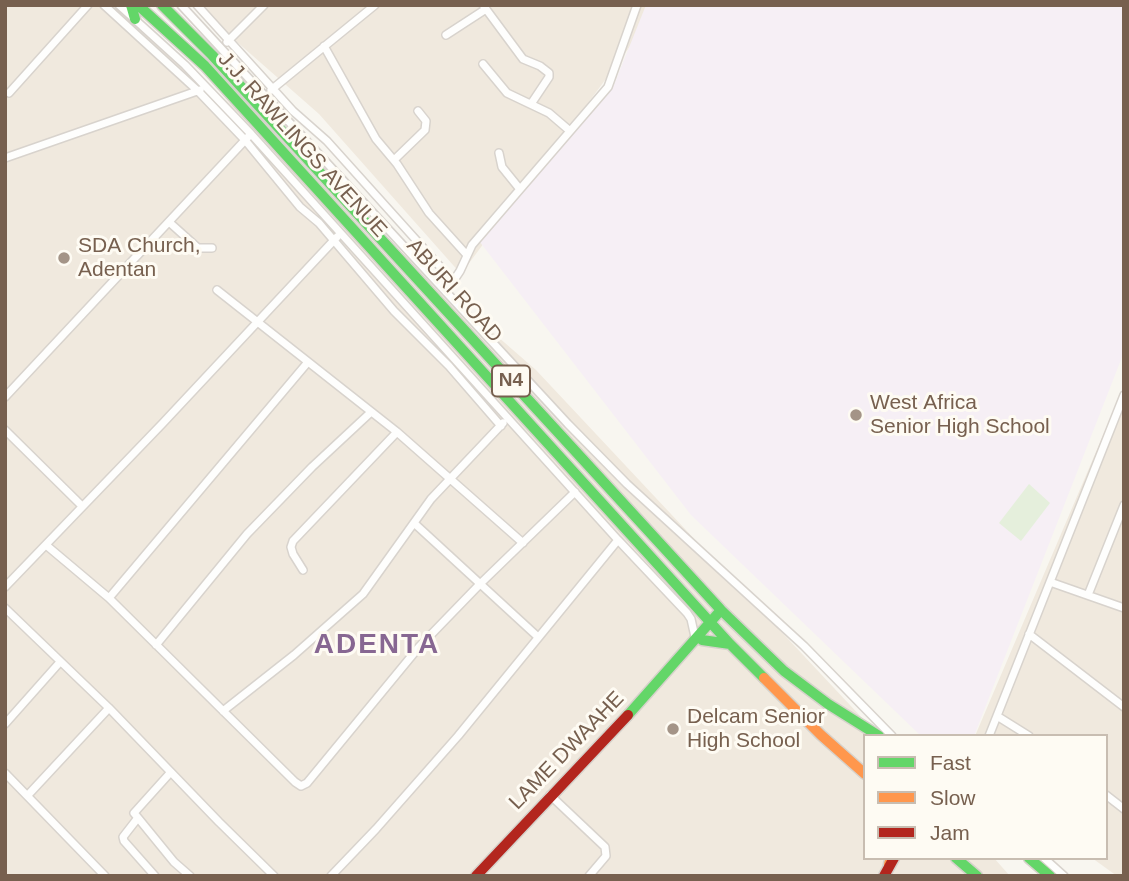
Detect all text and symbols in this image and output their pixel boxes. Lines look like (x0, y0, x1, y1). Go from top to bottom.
street label: J.J. RAWLINGS AVENUE (212, 47, 392, 243)
place label: SDA Church, Adentan (78, 233, 201, 283)
street label: ABURI ROAD (401, 234, 507, 348)
marker: SDA Church, Adentan (56, 250, 72, 266)
road number: N4 (492, 366, 530, 396)
place label: West Africa Senior High School (870, 390, 1050, 440)
marker: West Africa Senior High School (848, 407, 864, 423)
district label: ADENTA (314, 628, 440, 662)
street label: LAME DWAAHE (504, 687, 630, 815)
place label: Delcam Senior High School (687, 704, 825, 754)
marker: Delcam Senior High School (665, 721, 681, 737)
legend (863, 734, 1108, 860)
text: Fast (930, 751, 971, 774)
text: Slow (930, 786, 976, 809)
text: Jam (930, 821, 970, 844)

